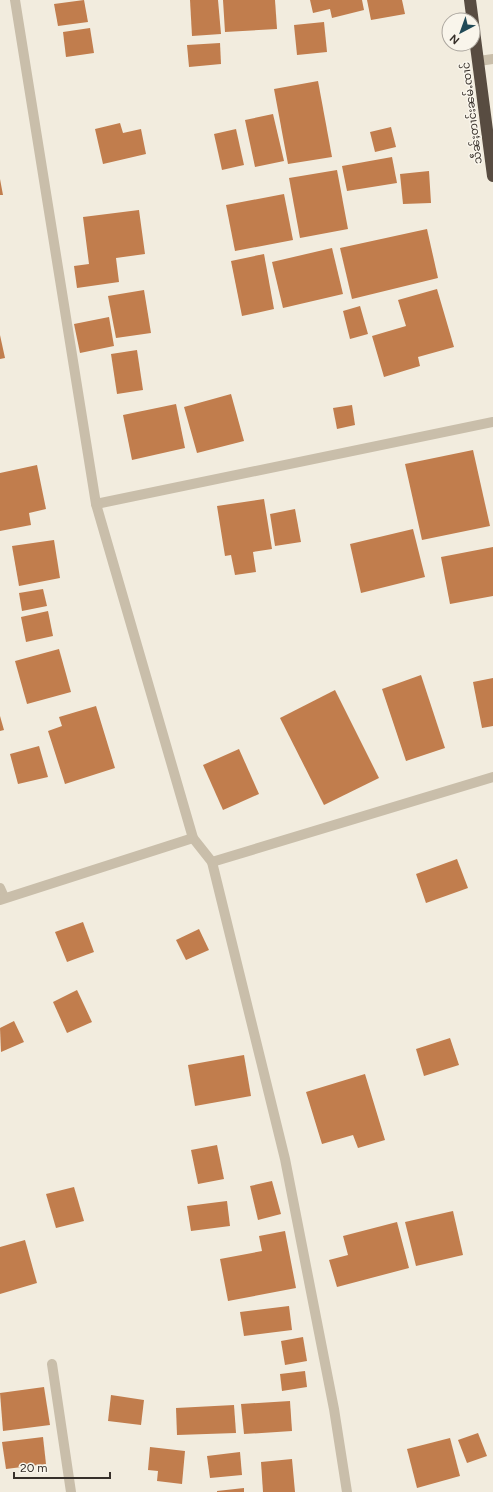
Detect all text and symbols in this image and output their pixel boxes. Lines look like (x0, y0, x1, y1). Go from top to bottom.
north arrow (441, 12, 481, 52)
text: N (447, 31, 462, 47)
street label: သဵၼ်ႈတၢင်းၼမ်ႉၸၢင် (458, 61, 485, 165)
scale bar (14, 1454, 110, 1480)
text: 20 m (20, 1461, 48, 1475)

